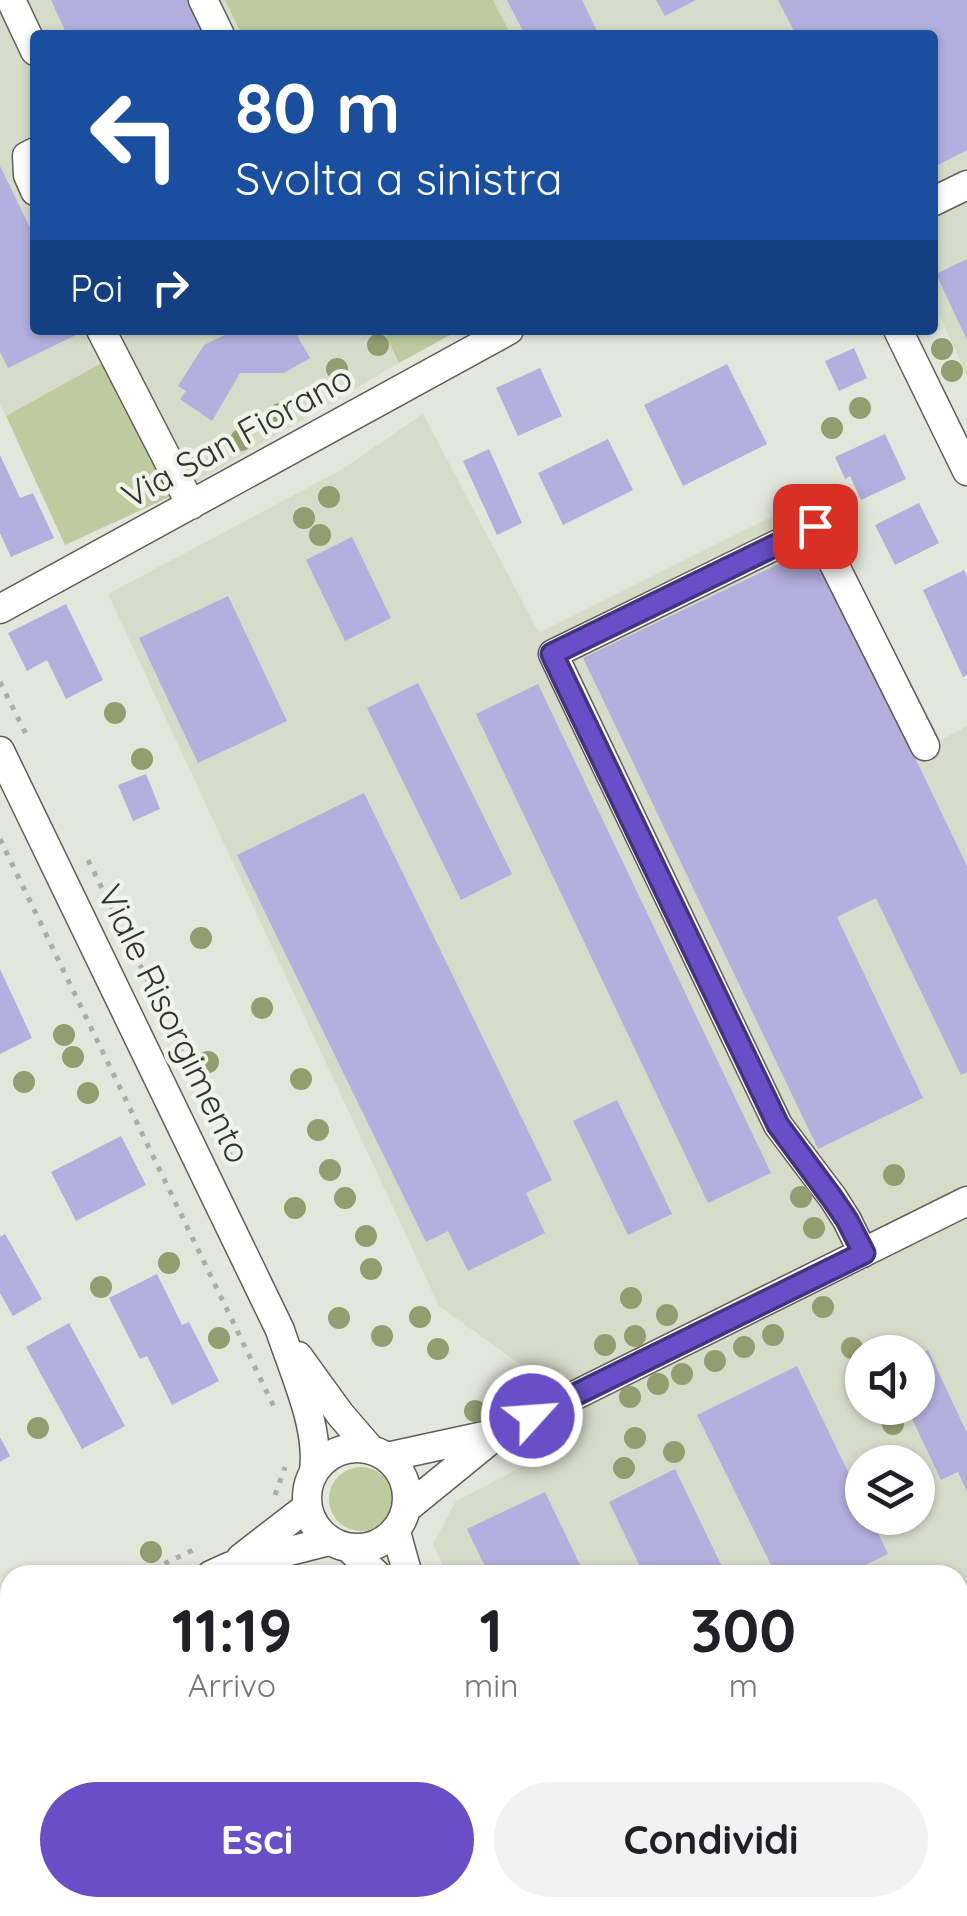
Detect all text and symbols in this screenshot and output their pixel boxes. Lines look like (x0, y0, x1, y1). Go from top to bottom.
text: 80 m (235, 63, 400, 151)
icon: left (70, 70, 200, 200)
text: Svolta a sinistra (235, 150, 562, 206)
icon: right (143, 260, 198, 315)
text: Poi (70, 264, 123, 312)
street label: Via San Fiorano (114, 355, 359, 517)
pin (773, 484, 858, 569)
icon: arrive (788, 499, 843, 554)
street label: Viale Risorgimento (88, 877, 261, 1170)
map controls (845, 1335, 935, 1535)
button: sound (845, 1335, 935, 1425)
position arrow (480, 1364, 584, 1468)
button: layers (845, 1445, 935, 1535)
text: 11:19 (172, 1592, 292, 1667)
text: 1 (480, 1592, 503, 1667)
text: 300 (690, 1592, 796, 1667)
text: Arrivo (188, 1665, 276, 1705)
text: min (464, 1665, 519, 1705)
text: m (729, 1665, 758, 1705)
button: Esci (40, 1782, 474, 1897)
button: Condividi (494, 1782, 928, 1897)

